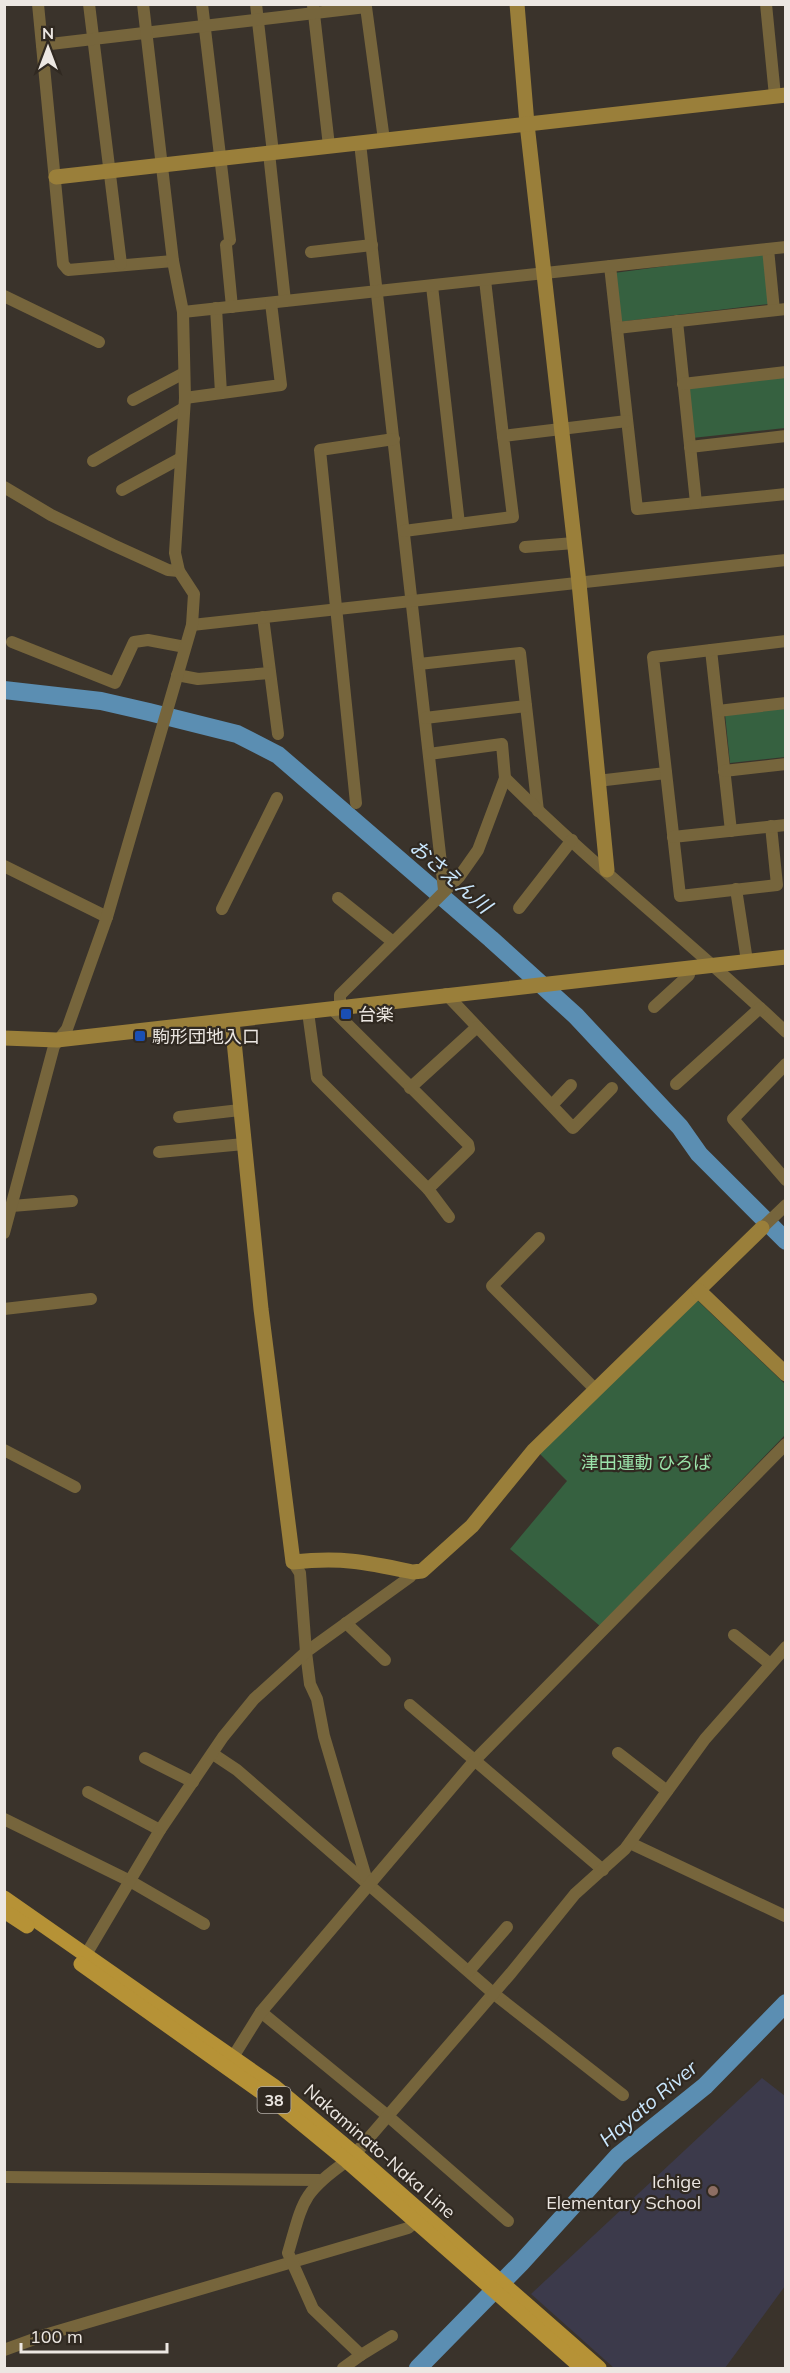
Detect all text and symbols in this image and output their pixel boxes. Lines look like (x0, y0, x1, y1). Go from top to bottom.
north arrow (18, 18, 78, 78)
text: N (42, 23, 54, 43)
water label: おさえん川 (405, 834, 498, 920)
place label: 台楽 (358, 1003, 394, 1026)
marker: 台楽 (339, 1007, 353, 1021)
place label: 駒形団地入口 (152, 1025, 260, 1048)
marker: 駒形団地入口 (133, 1029, 147, 1043)
park label: 津田運動 ひろば (581, 1451, 711, 1474)
water label: Hayato River (594, 2054, 703, 2151)
street label: Nakaminato-Naka Line (299, 2079, 461, 2223)
road number: 38 (258, 2087, 290, 2113)
place label: Ichige Elementary School (546, 2170, 701, 2214)
marker: Ichige Elementary School (706, 2184, 720, 2198)
scale bar (21, 2316, 166, 2354)
text: 100 m (30, 2325, 83, 2348)

